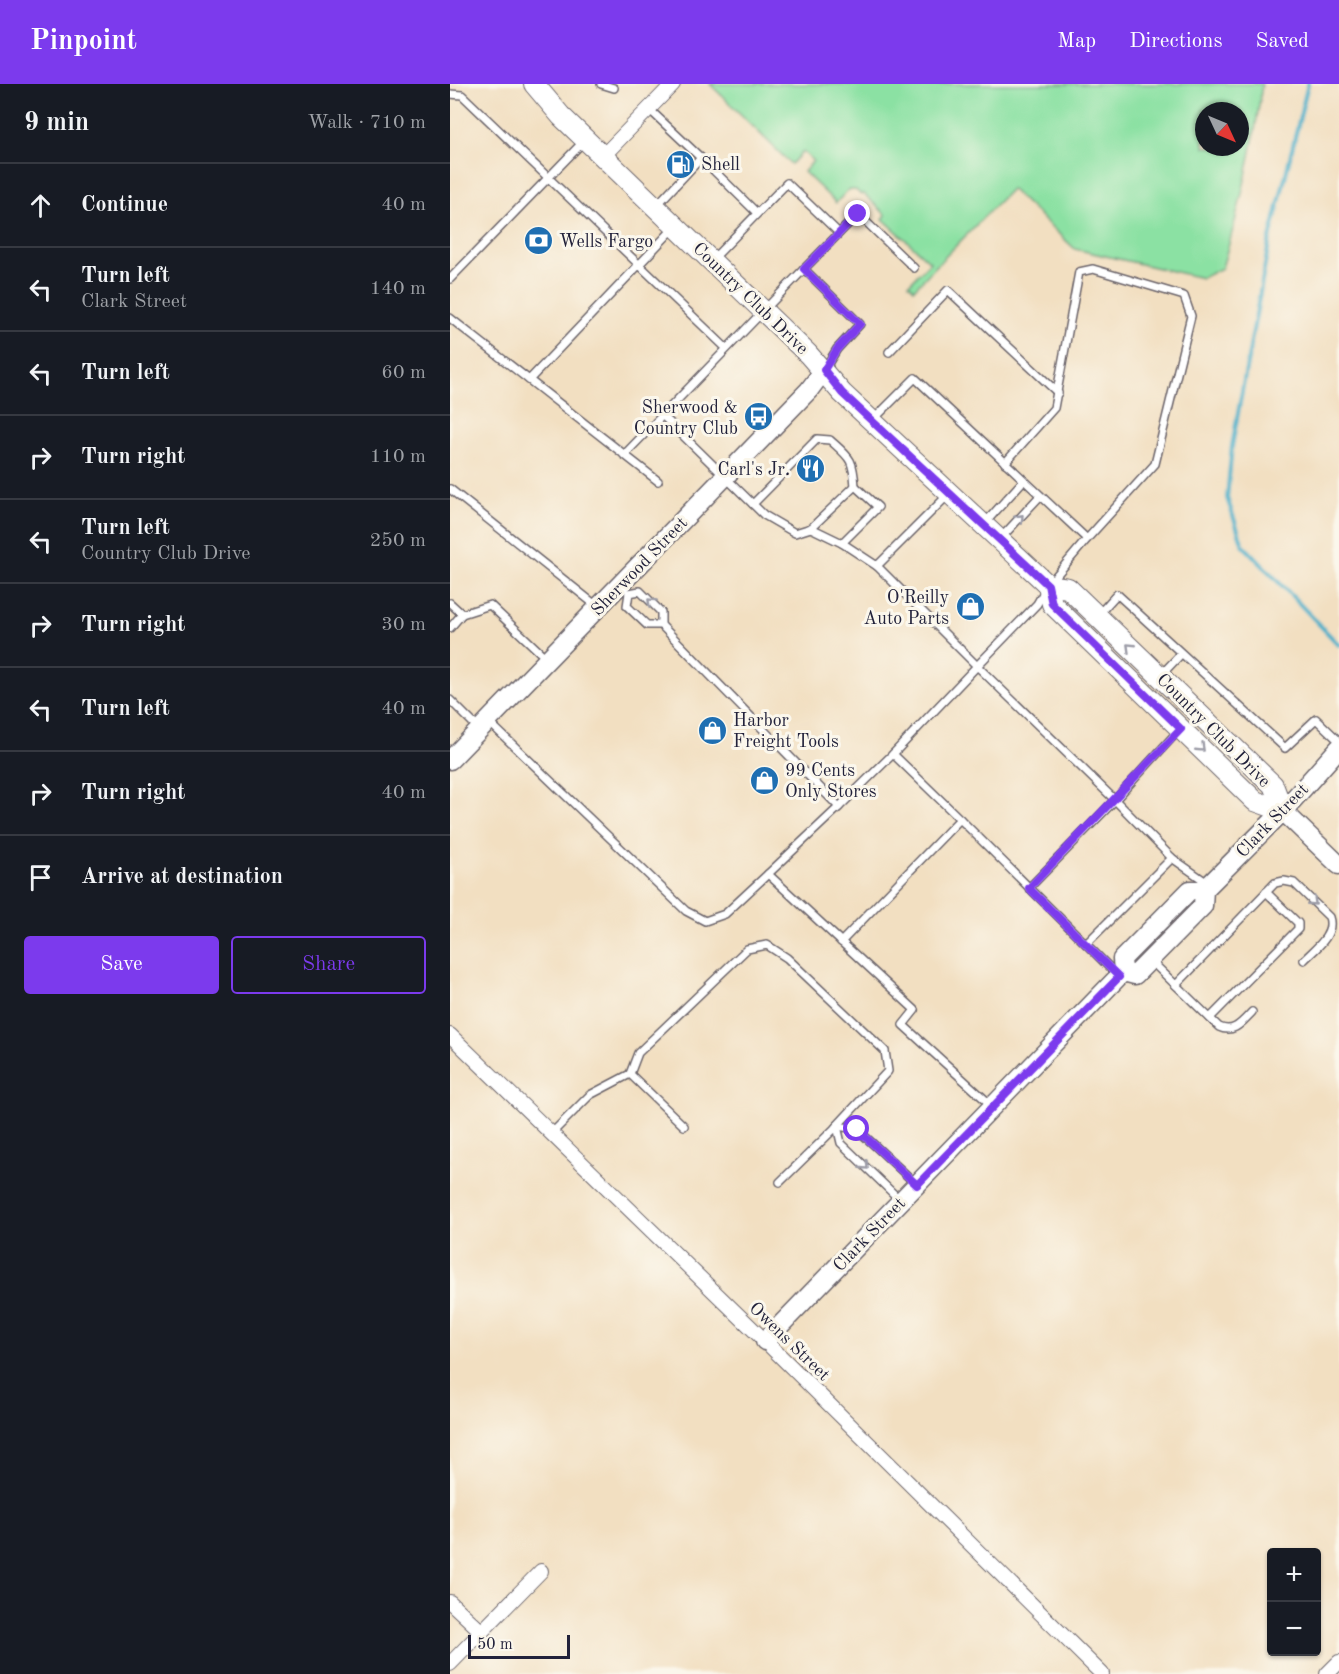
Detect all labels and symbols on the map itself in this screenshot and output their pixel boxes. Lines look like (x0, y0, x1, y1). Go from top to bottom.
north arrow (1195, 102, 1249, 156)
fuel station icon: Shell (664, 148, 696, 180)
place label: Shell (701, 156, 740, 174)
route end (844, 200, 870, 226)
bank icon: Wells Fargo (522, 225, 554, 257)
place label: Wells Fargo (559, 233, 653, 251)
street label: Country Club Drive (689, 239, 811, 358)
place label: Sherwood & Country Club (634, 399, 738, 438)
bus stop icon: Sherwood & Country Club (743, 401, 775, 433)
restaurant icon: Carl's Jr. (795, 453, 827, 485)
place label: Carl's Jr. (717, 461, 790, 479)
street label: Sherwood Street (588, 514, 691, 620)
one-way arrow (1013, 514, 1024, 525)
place label: O'Reilly Auto Parts (864, 589, 949, 628)
shop icon: O'Reilly Auto Parts (954, 591, 986, 623)
one-way arrow (648, 598, 658, 609)
one-way arrow (1126, 643, 1137, 654)
street label: Country Club Drive (1153, 670, 1274, 791)
place label: Harbor Freight Tools (733, 712, 839, 751)
shop icon: Harbor Freight Tools (696, 714, 728, 746)
one-way arrow (1193, 740, 1204, 751)
place label: 99 Cents Only Stores (785, 762, 877, 801)
shop icon: 99 Cents Only Stores (748, 764, 780, 796)
street label: Clark Street (1233, 780, 1312, 861)
one-way arrow (1306, 895, 1317, 906)
route start (843, 1115, 869, 1141)
one-way arrow (859, 1159, 869, 1170)
street label: Clark Street (830, 1194, 909, 1275)
street label: Owens Street (746, 1299, 833, 1384)
scale bar (468, 1632, 570, 1660)

